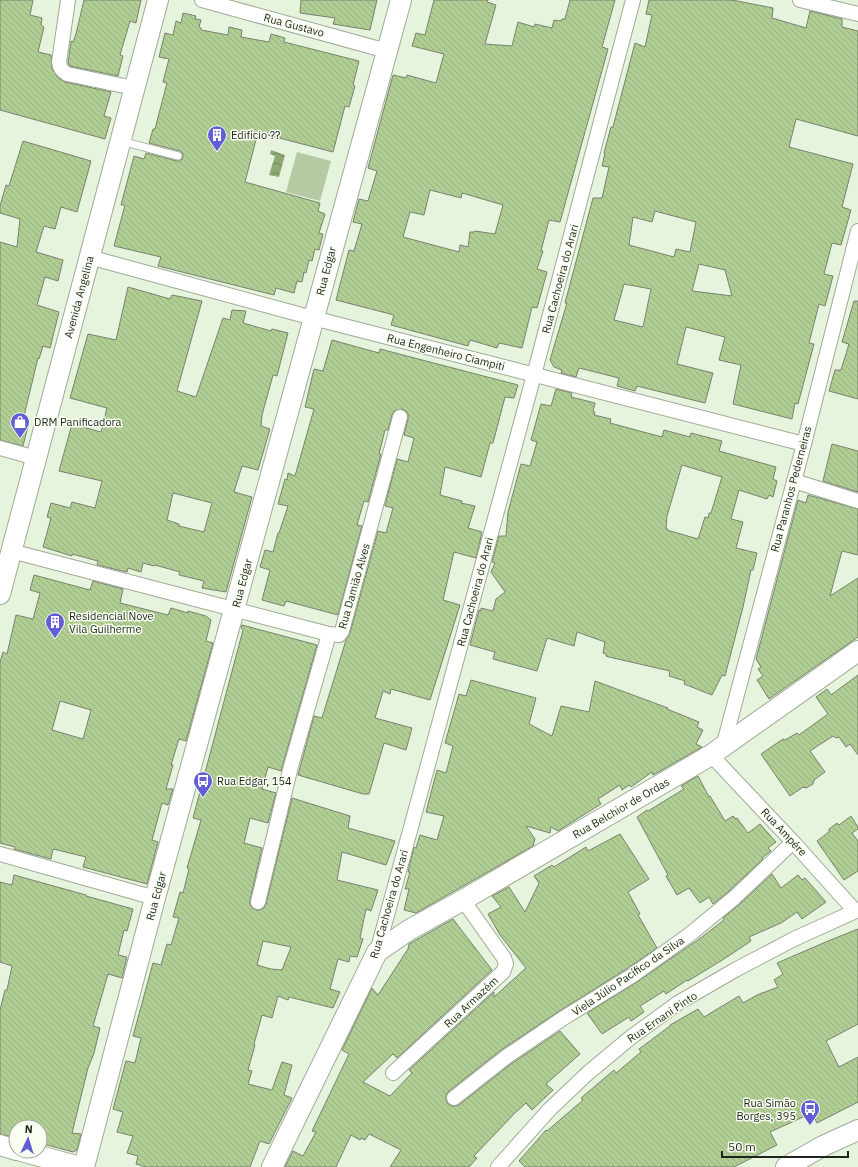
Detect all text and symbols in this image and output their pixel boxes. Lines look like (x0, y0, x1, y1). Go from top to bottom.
street label: Rua Gustavo (262, 10, 326, 40)
building icon: Edifício ?? (206, 124, 228, 152)
place label: Edifício ?? (231, 128, 280, 142)
street label: Rua Cachoeira do Arari (539, 223, 581, 335)
street label: Rua Edgar (313, 245, 339, 297)
street label: Avenida Angelina (61, 254, 97, 340)
street label: Rua Engenheiro Ciampiti (386, 331, 506, 373)
shop icon: DRM Panificadora (9, 411, 31, 439)
place label: DRM Panificadora (34, 415, 122, 429)
street label: Rua Paranhos Pederneiras (767, 424, 815, 554)
street label: Rua Cachoeira do Arari (454, 536, 496, 648)
street label: Rua Damião Alves (335, 541, 373, 631)
street label: Rua Edgar (229, 557, 255, 609)
place label: Residencial Nove Vila Guilherme (69, 609, 154, 636)
building icon: Residencial Nove Vila Guilherme (44, 611, 66, 639)
bus stop icon: Rua Edgar, 154 (192, 770, 214, 798)
place label: Rua Edgar, 154 (217, 774, 292, 788)
street label: Rua Belchior de Ordas (570, 775, 672, 841)
street label: Rua Ampére (758, 805, 810, 859)
street label: Rua Cachoeira do Arari (367, 848, 411, 960)
street label: Rua Edgar (143, 870, 169, 922)
street label: Viela Júlio Pacífico da Silva (569, 933, 687, 1019)
street label: Rua Armazém (441, 973, 501, 1031)
street label: Rua Ernani Pinto (624, 988, 700, 1046)
place label: Rua Simão Borges, 395 (736, 1096, 796, 1123)
bus stop icon: Rua Simão Borges, 395 (799, 1098, 821, 1126)
north arrow (8, 1119, 48, 1159)
text: N (24, 1122, 33, 1136)
scale bar (722, 1133, 848, 1159)
text: 50 m (728, 1139, 756, 1154)

